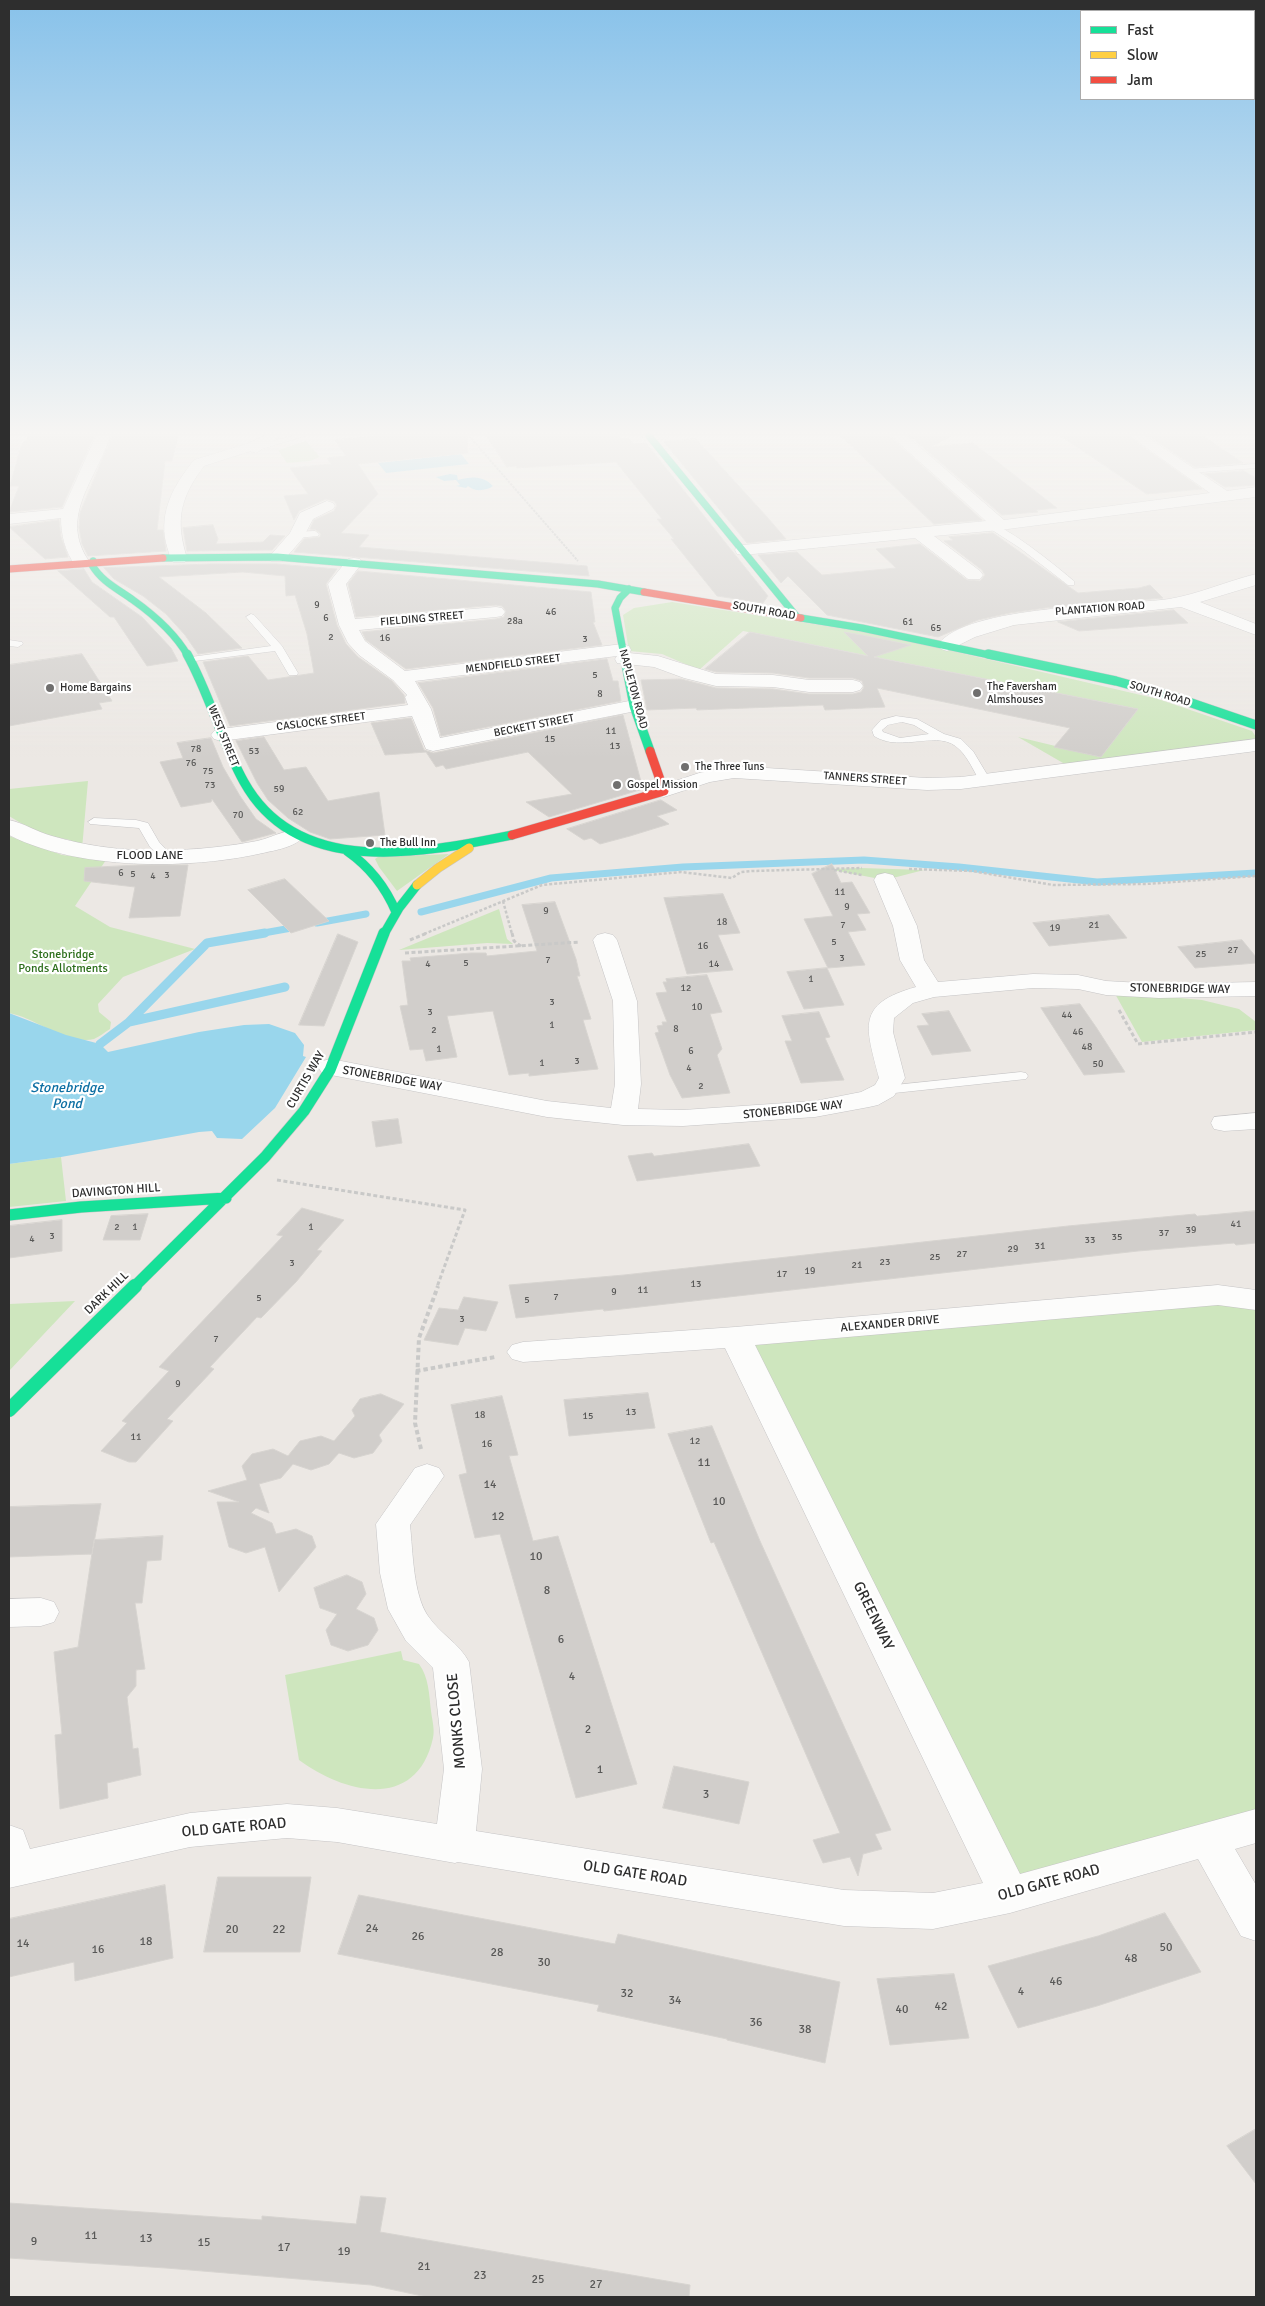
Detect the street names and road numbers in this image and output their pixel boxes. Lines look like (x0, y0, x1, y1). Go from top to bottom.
street label: SOUTH ROAD (732, 599, 796, 623)
street label: PLANTATION ROAD (1055, 599, 1145, 619)
street label: FIELDING STREET (380, 609, 464, 629)
street label: NAPLETON ROAD (616, 648, 650, 730)
street label: MENDFIELD STREET (465, 652, 561, 676)
street label: SOUTH ROAD (1128, 678, 1192, 710)
street label: WEST STREET (205, 703, 241, 769)
street label: CASLOCKE STREET (276, 710, 366, 734)
street label: BECKETT STREET (493, 712, 575, 740)
street label: TANNERS STREET (823, 770, 907, 788)
street label: FLOOD LANE (117, 849, 183, 863)
street label: STONEBRIDGE WAY (1130, 981, 1230, 997)
street label: CURTIS WAY (284, 1049, 328, 1111)
street label: STONEBRIDGE WAY (341, 1063, 443, 1095)
street label: STONEBRIDGE WAY (742, 1098, 844, 1122)
street label: DAVINGTON HILL (71, 1181, 161, 1201)
street label: DARK HILL (82, 1268, 132, 1318)
street label: ALEXANDER DRIVE (840, 1312, 940, 1336)
street label: GREENWAY (849, 1579, 897, 1653)
street label: MONKS CLOSE (444, 1672, 470, 1770)
street label: OLD GATE ROAD (181, 1814, 287, 1842)
street label: OLD GATE ROAD (582, 1857, 688, 1891)
street label: OLD GATE ROAD (996, 1861, 1102, 1905)

